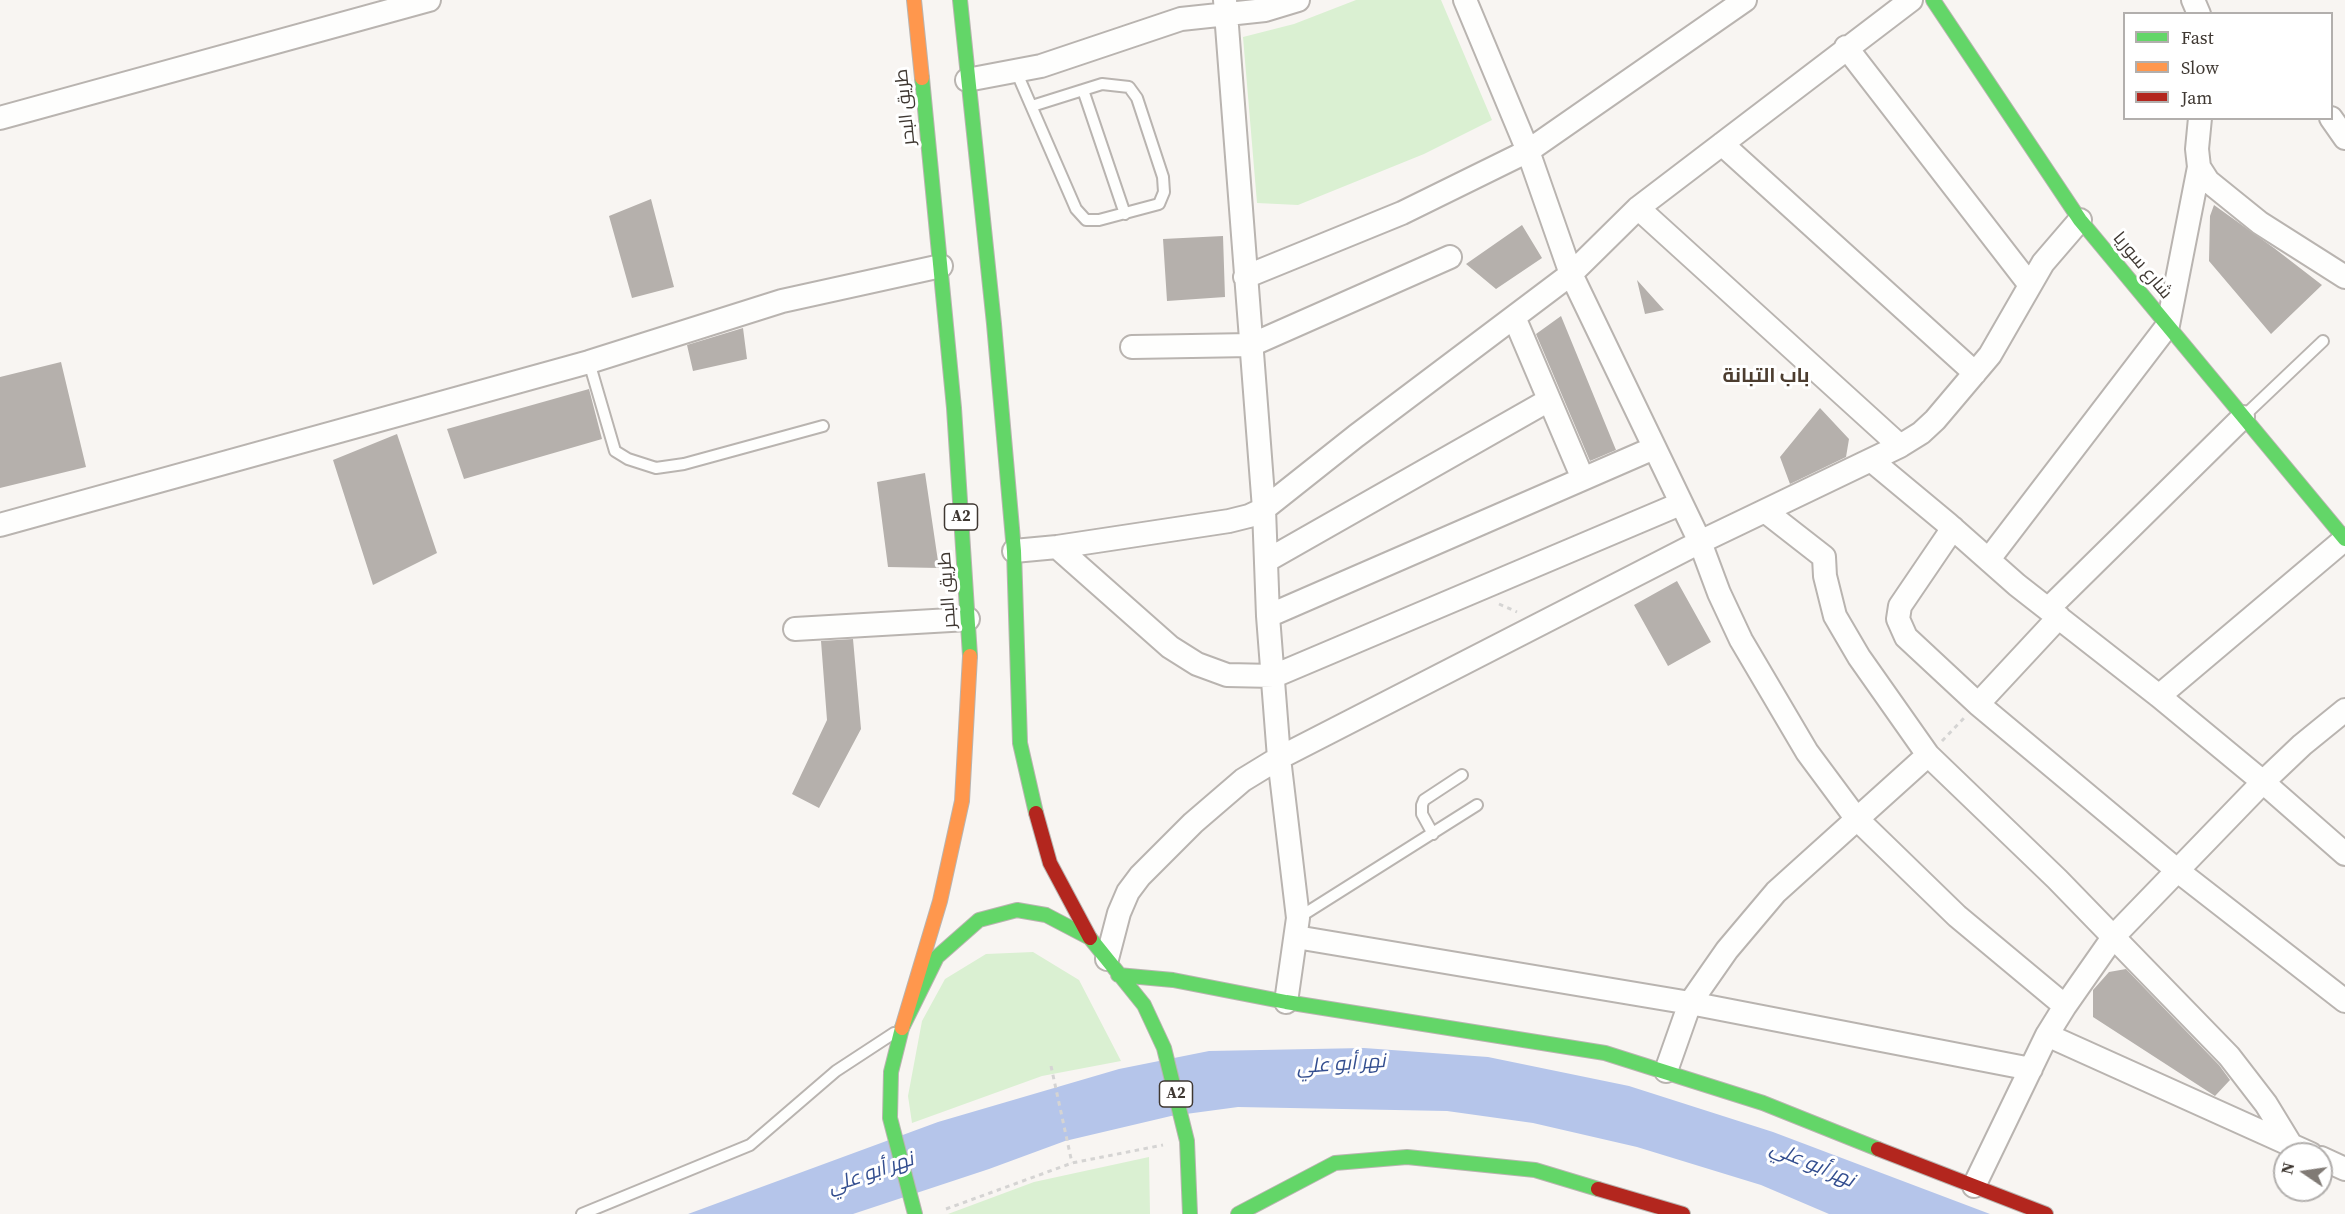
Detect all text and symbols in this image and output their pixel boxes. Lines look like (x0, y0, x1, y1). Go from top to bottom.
legend (2123, 12, 2333, 120)
text: Fast (2181, 25, 2214, 50)
text: Slow (2181, 55, 2219, 80)
street label: طريق البحر (891, 68, 921, 146)
text: Jam (2181, 85, 2213, 110)
street label: شارع سوريا (2108, 228, 2176, 304)
district label: باب التبانة (1722, 365, 1810, 389)
road number: A2 (944, 504, 978, 530)
street label: طريق البحر (935, 551, 961, 629)
water label: نهر أبو علي (1296, 1050, 1386, 1080)
road number: A2 (1160, 1081, 1192, 1107)
water label: نهر أبو علي (1766, 1137, 1858, 1193)
north arrow (2273, 1142, 2333, 1202)
water label: نهر أبو علي (825, 1148, 917, 1200)
text: N (2275, 1160, 2299, 1177)

